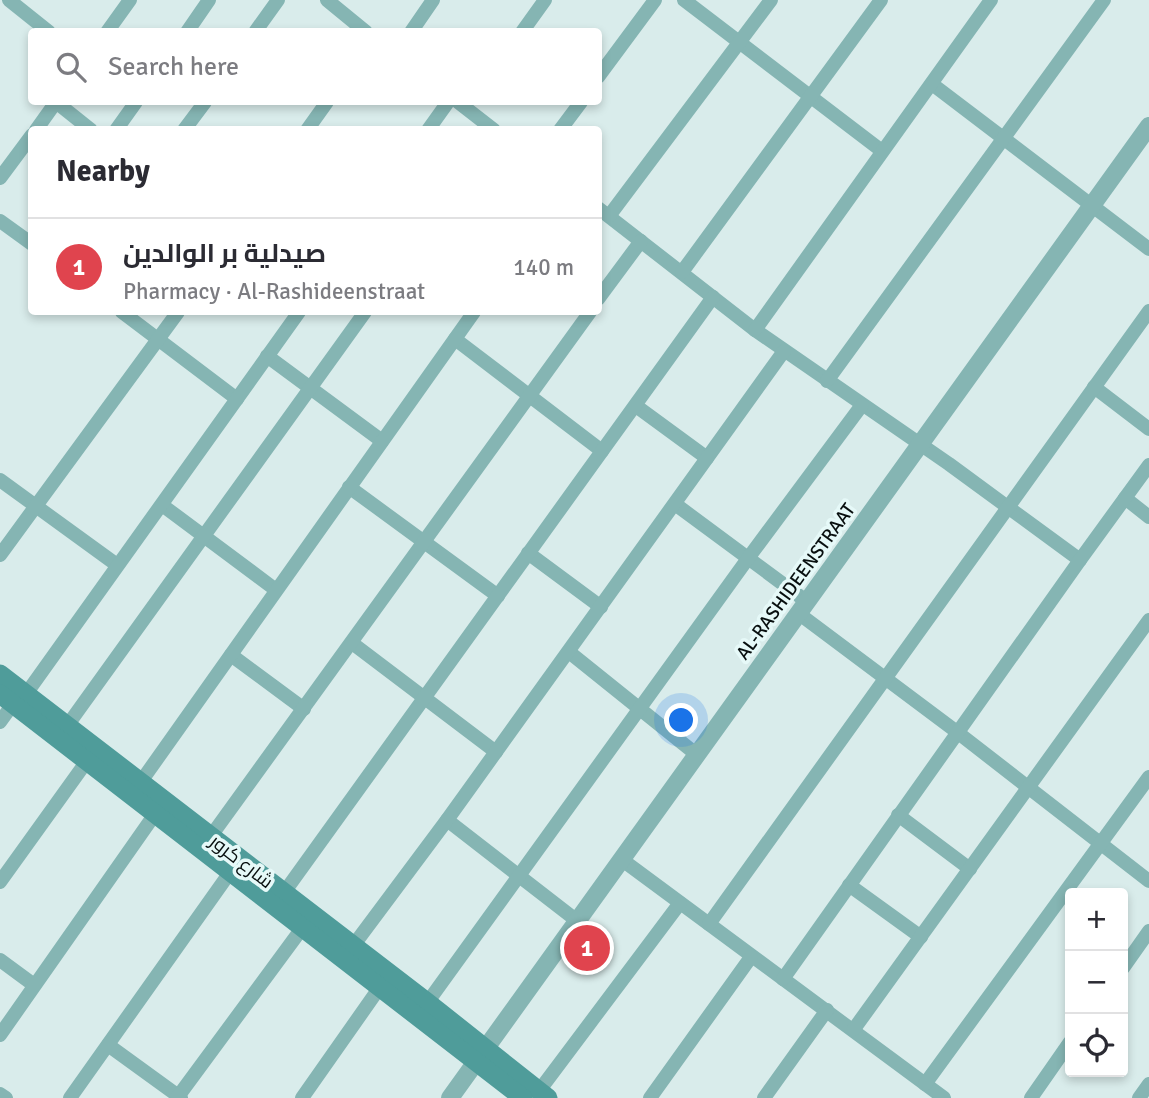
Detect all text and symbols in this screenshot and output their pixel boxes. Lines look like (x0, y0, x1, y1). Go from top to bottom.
search box (28, 28, 602, 105)
icon: search (52, 48, 90, 86)
text: Search here (108, 51, 239, 83)
text: Nearby (56, 153, 150, 190)
text: صيدلية بر الوالدين (123, 238, 326, 270)
text: 1 (73, 253, 85, 282)
text: 140 m (513, 253, 574, 282)
text: Pharmacy · Al-Rashideenstraat (123, 277, 425, 306)
street label: AL-RASHIDEENSTRAAT (731, 498, 861, 665)
your location (664, 703, 698, 737)
street label: شارع كرور (203, 829, 278, 895)
map controls (1065, 888, 1128, 1077)
button: + (1065, 888, 1128, 951)
pin: 1 (564, 922, 610, 974)
button: − (1065, 951, 1128, 1014)
button: locate (1065, 1014, 1128, 1077)

